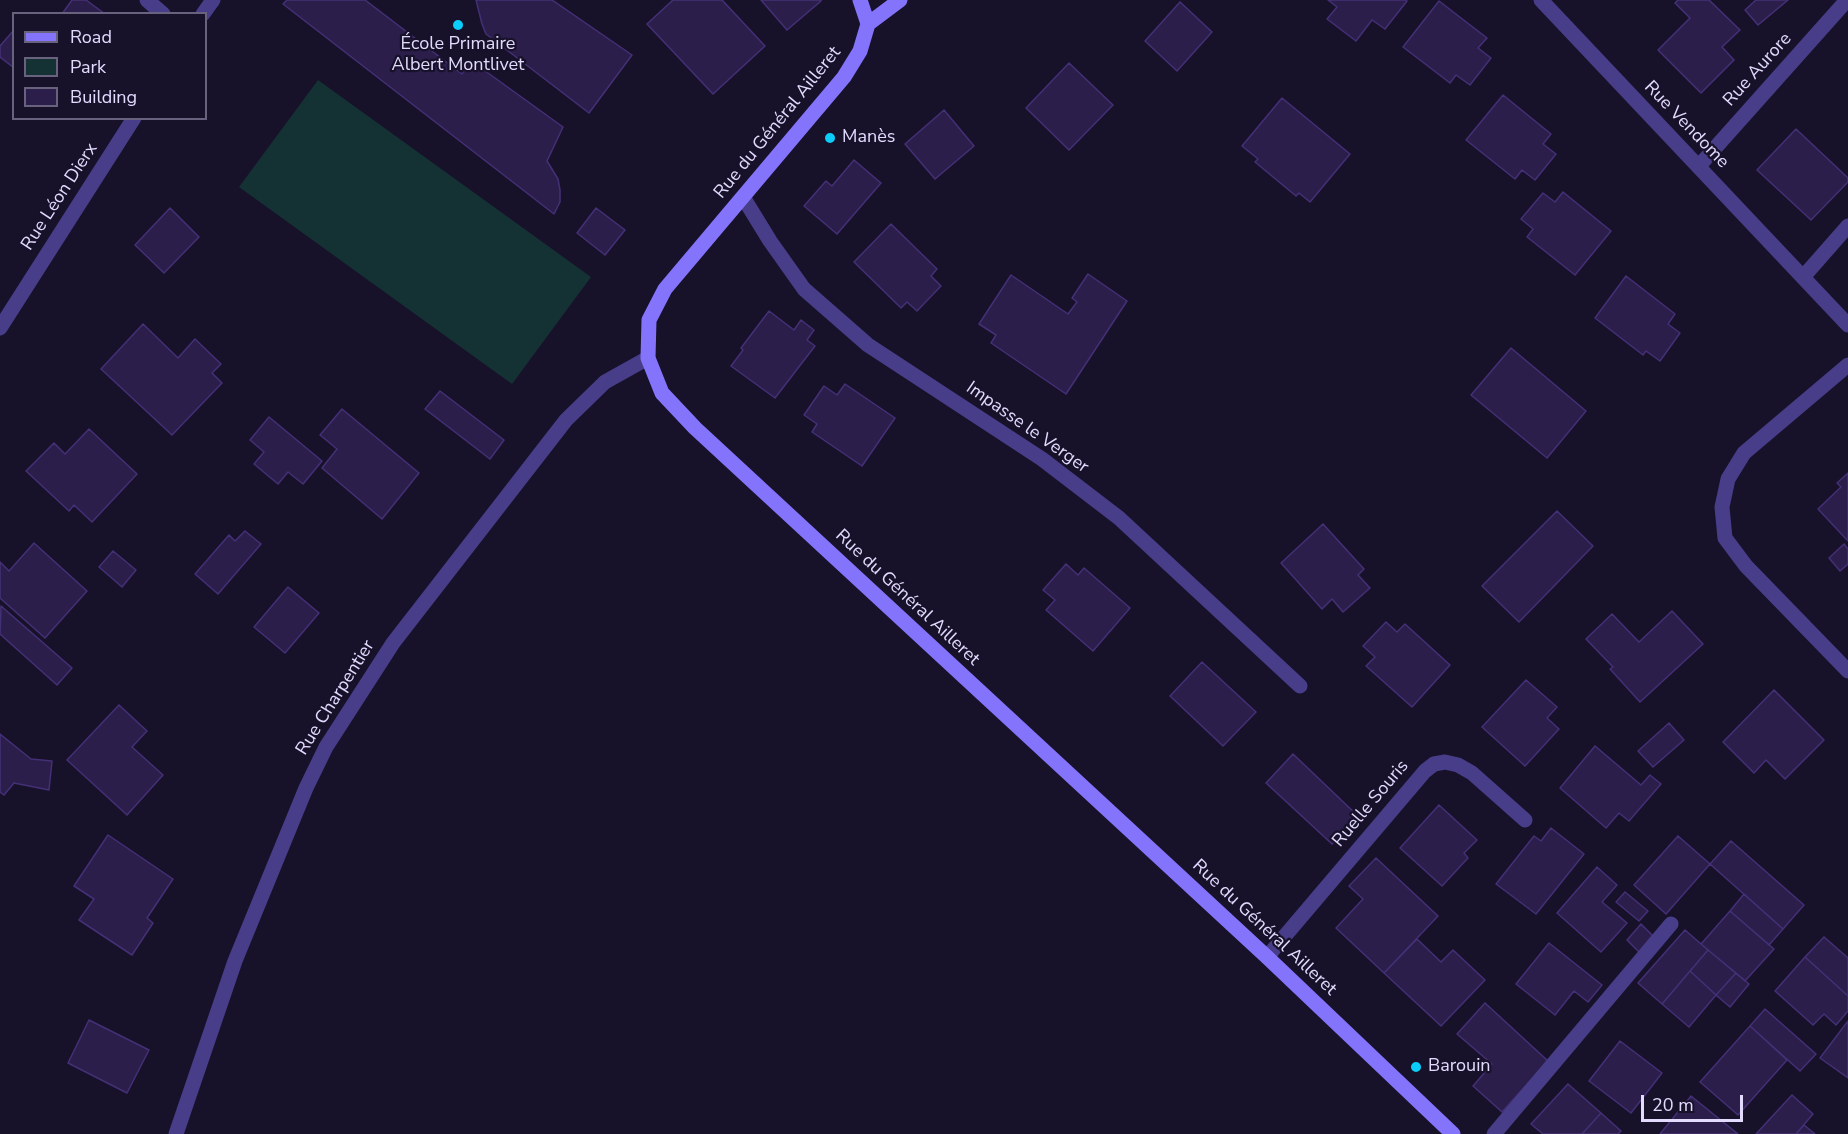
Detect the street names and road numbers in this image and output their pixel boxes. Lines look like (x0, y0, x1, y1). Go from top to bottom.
street label: Rue Aurore (1719, 29, 1797, 111)
street label: Rue du Général Ailleret (710, 43, 846, 203)
street label: Rue Vendome (1639, 77, 1733, 173)
street label: Rue Léon Dierx (17, 139, 103, 255)
street label: Impasse le Verger (961, 378, 1093, 478)
street label: Rue du Général Ailleret (830, 525, 984, 671)
street label: Rue Charpentier (292, 637, 380, 759)
street label: Ruelle Souris (1328, 756, 1414, 852)
street label: Rue du Général Ailleret (1187, 855, 1341, 1001)

